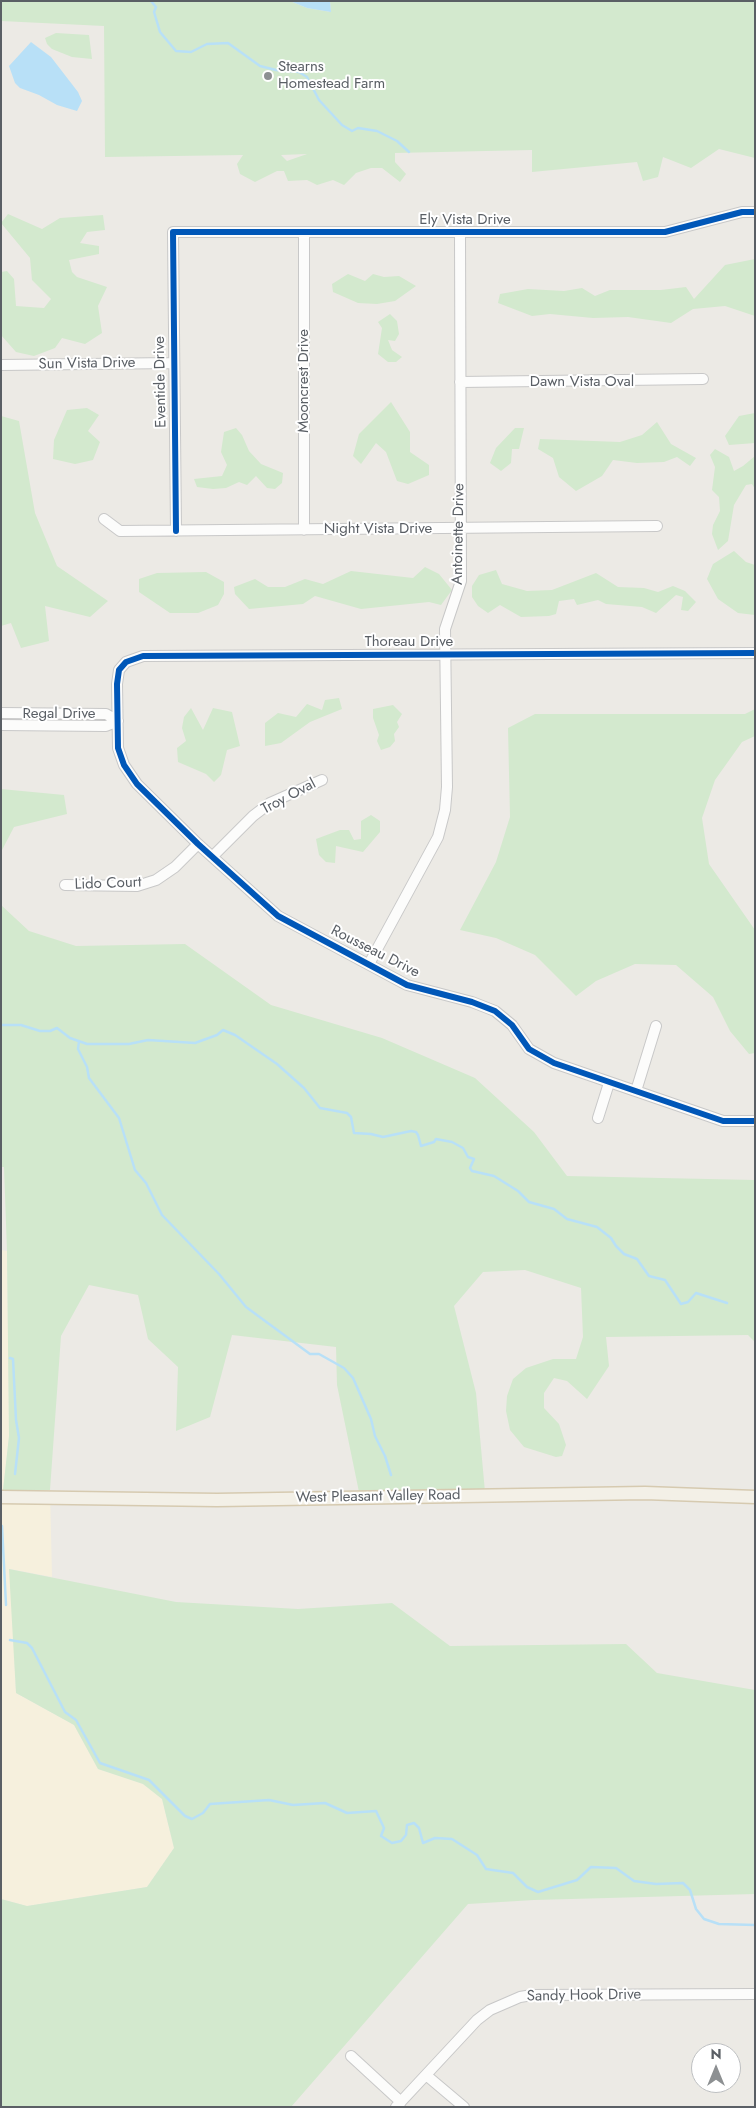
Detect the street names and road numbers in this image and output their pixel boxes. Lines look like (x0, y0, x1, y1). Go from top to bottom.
street label: Ely Vista Drive (419, 211, 511, 229)
street label: Mooncrest Drive (295, 329, 313, 433)
street label: Eventide Drive (151, 336, 171, 428)
street label: Sun Vista Drive (38, 354, 136, 374)
street label: Dawn Vista Oval (530, 373, 634, 391)
street label: Antoinette Drive (449, 483, 469, 585)
street label: Night Vista Drive (324, 520, 432, 538)
street label: Thoreau Drive (365, 633, 453, 651)
street label: Regal Drive (22, 705, 96, 723)
street label: Troy Oval (259, 775, 319, 819)
street label: Lido Court (74, 874, 142, 894)
street label: Rousseau Drive (328, 922, 422, 982)
street label: West Pleasant Valley Road (295, 1487, 461, 1507)
street label: Sandy Hook Drive (527, 1986, 641, 2006)

